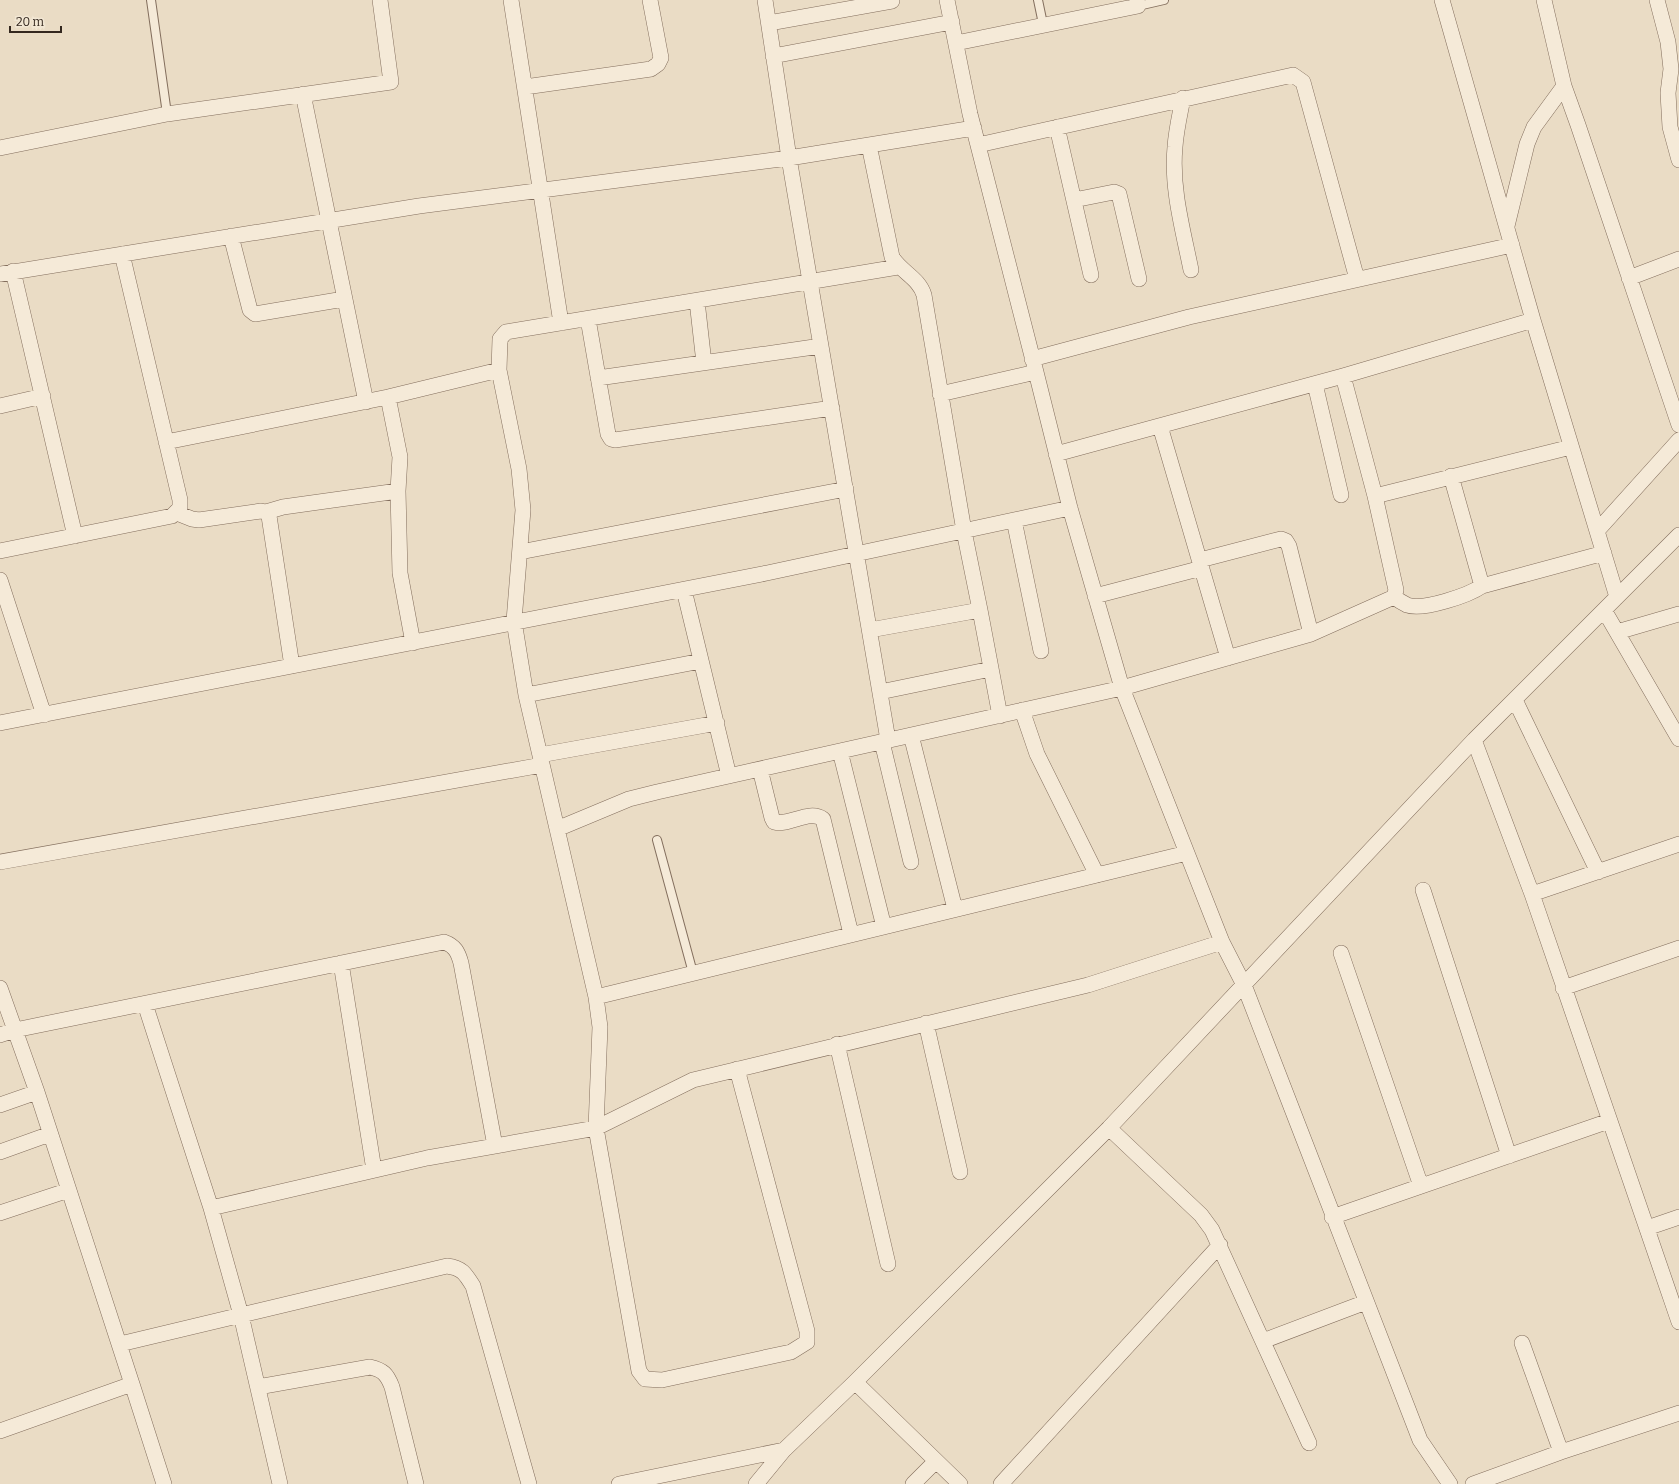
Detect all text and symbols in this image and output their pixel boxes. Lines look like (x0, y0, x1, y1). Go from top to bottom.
scale bar (10, 8, 61, 34)
text: 20 m (16, 15, 45, 29)

